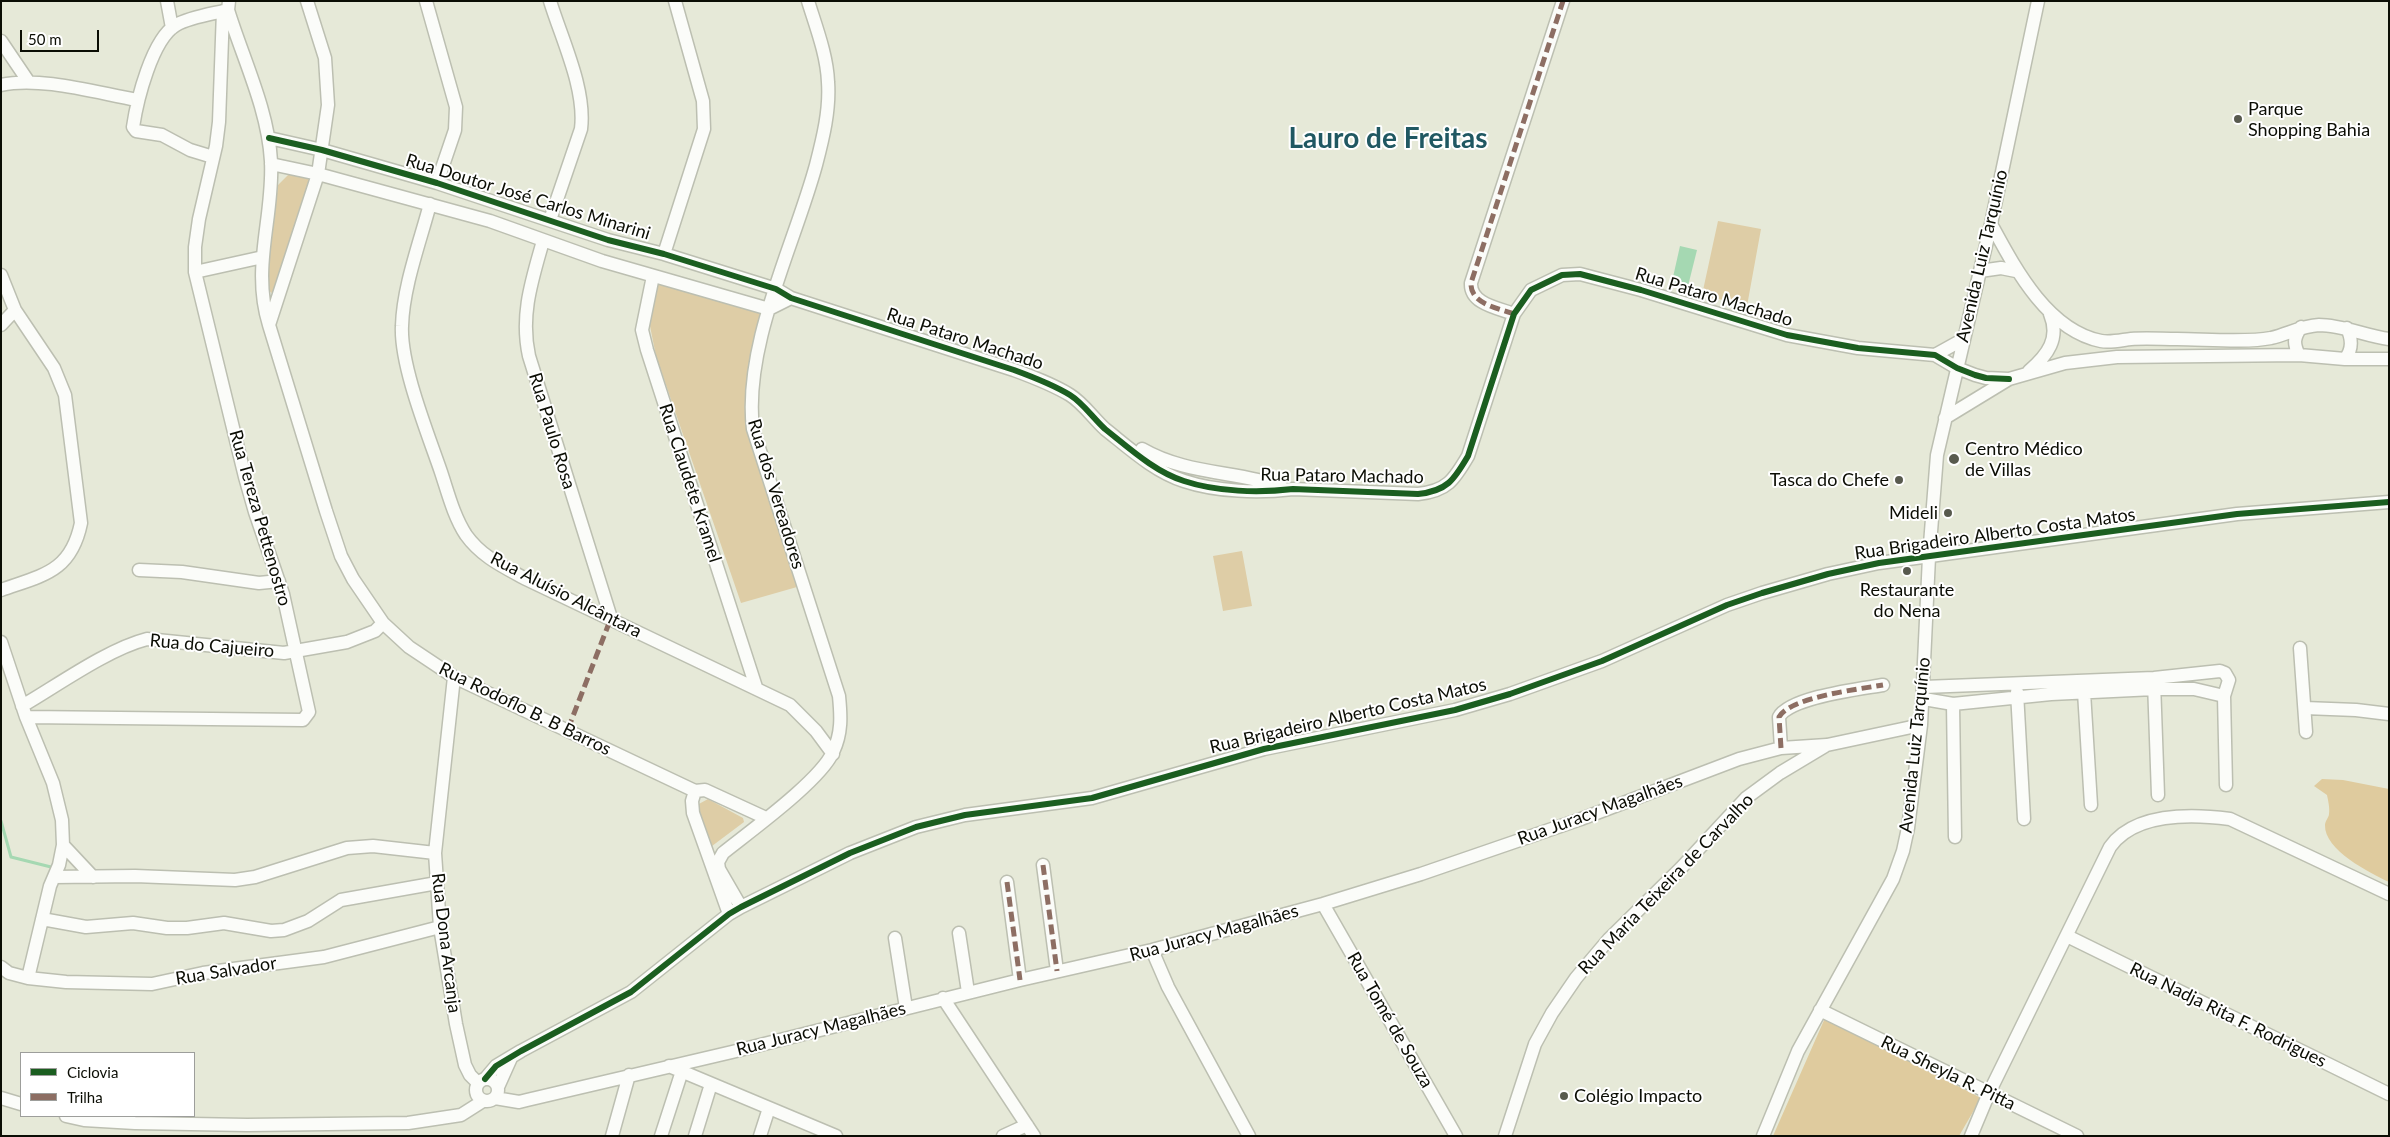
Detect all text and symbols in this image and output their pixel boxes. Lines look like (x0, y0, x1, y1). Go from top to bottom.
scale bar (22, 20, 101, 52)
text: 50 m (28, 30, 62, 48)
place label: Parque Shopping Bahia (2248, 98, 2370, 140)
marker: Parque Shopping Bahia (2232, 113, 2244, 125)
district label: Lauro de Freitas (1289, 122, 1487, 156)
street label: Rua Doutor José Carlos Minarini (403, 149, 653, 245)
street label: Avenida Luiz Tarquínio (1952, 168, 2012, 344)
street label: Rua Pataro Machado (1633, 263, 1795, 331)
street label: Rua Pataro Machado (884, 303, 1046, 375)
street label: Rua Paulo Rosa (524, 370, 580, 492)
street label: Rua Claudete Kramel (654, 401, 726, 565)
street label: Rua dos Vereadores (743, 416, 809, 572)
street label: Rua Tereza Pettenostro (225, 427, 295, 609)
place label: Centro Médico de Villas (1965, 438, 2083, 480)
marker: Centro Médico de Villas (1947, 452, 1961, 466)
street label: Rua Pataro Machado (1260, 464, 1424, 488)
place label: Tasca do Chefe (1770, 469, 1889, 491)
marker: Tasca do Chefe (1893, 474, 1905, 486)
place label: Mideli (1889, 502, 1938, 524)
street label: Rua Brigadeiro Alberto Costa Matos (1853, 504, 2137, 564)
marker: Mideli (1942, 507, 1954, 519)
street label: Rua Aluísio Alcântara (487, 548, 645, 642)
marker: Restaurante do Nena (1901, 565, 1913, 577)
place label: Restaurante do Nena (1860, 579, 1954, 622)
street label: Rua do Cajueiro (149, 630, 275, 662)
street label: Avenida Luiz Tarquínio (1895, 656, 1935, 834)
street label: Rua Rodoflo B. B Barros (435, 658, 615, 760)
street label: Rua Brigadeiro Alberto Costa Matos (1208, 674, 1488, 758)
street label: Rua Juracy Magalhães (1515, 770, 1685, 850)
street label: Rua Maria Teixeira de Carvalho (1574, 789, 1758, 979)
street label: Rua Dona Arcanja (427, 872, 465, 1014)
street label: Rua Juracy Magalhães (1127, 900, 1301, 966)
street label: Rua Tomé de Souza (1342, 948, 1438, 1092)
street label: Rua Salvador (174, 952, 278, 990)
street label: Rua Nadja Rita F. Rodrigues (2126, 958, 2330, 1072)
street label: Rua Juracy Magalhães (734, 997, 908, 1061)
street label: Rua Sheyla R. Pitta (1877, 1031, 2019, 1115)
legend (20, 1052, 195, 1117)
text: Ciclovia (67, 1063, 118, 1081)
place label: Colégio Impacto (1574, 1085, 1702, 1107)
text: Trilha (67, 1088, 103, 1106)
marker: Colégio Impacto (1558, 1090, 1570, 1102)

